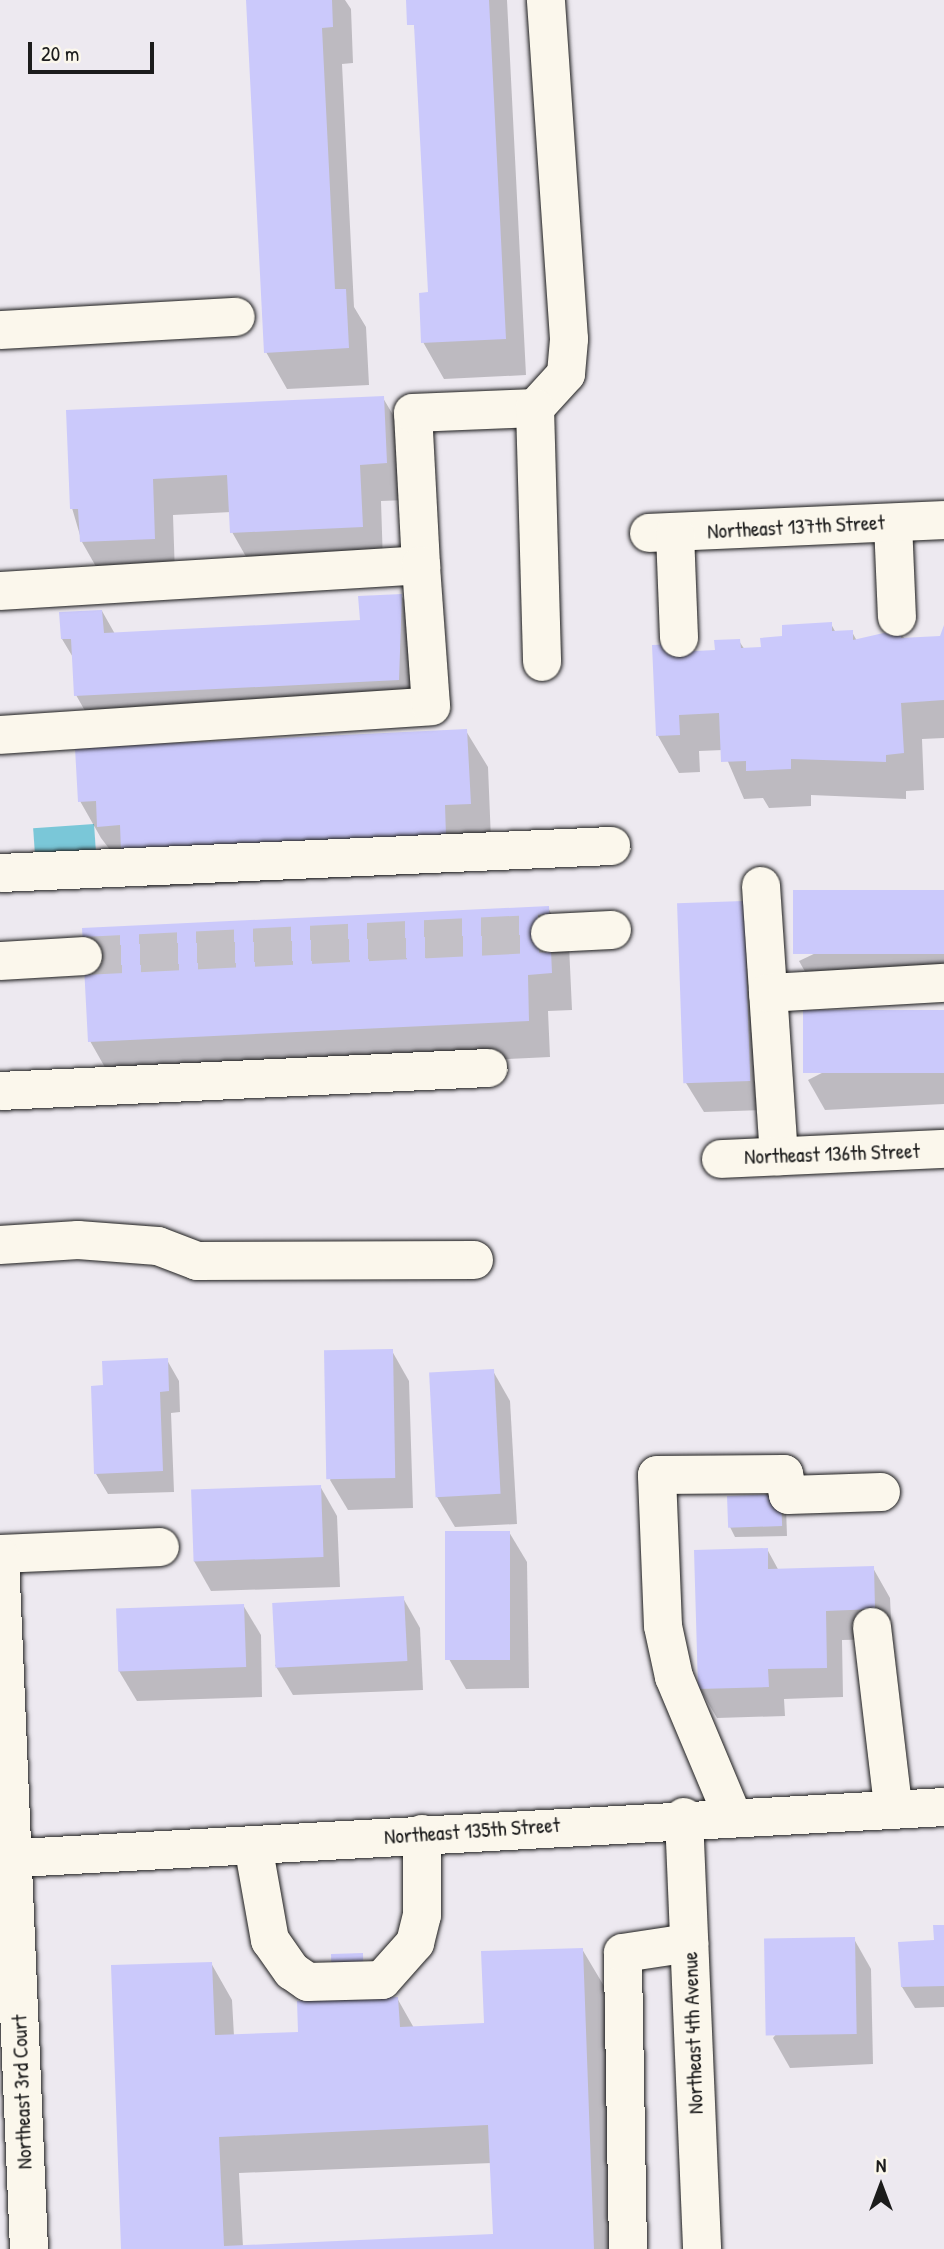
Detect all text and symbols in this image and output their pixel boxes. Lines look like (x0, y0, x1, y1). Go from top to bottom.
scale bar (32, 28, 158, 72)
text: 20 m (41, 39, 79, 68)
street label: Northeast 137th Street (707, 510, 885, 544)
street label: Northeast 136th Street (744, 1138, 920, 1170)
street label: Northeast 135th Street (383, 1812, 561, 1850)
street label: Northeast 4th Avenue (678, 1951, 708, 2115)
street label: Northeast 3rd Court (7, 2014, 37, 2170)
north arrow (846, 2151, 916, 2221)
text: N (876, 2152, 886, 2178)

